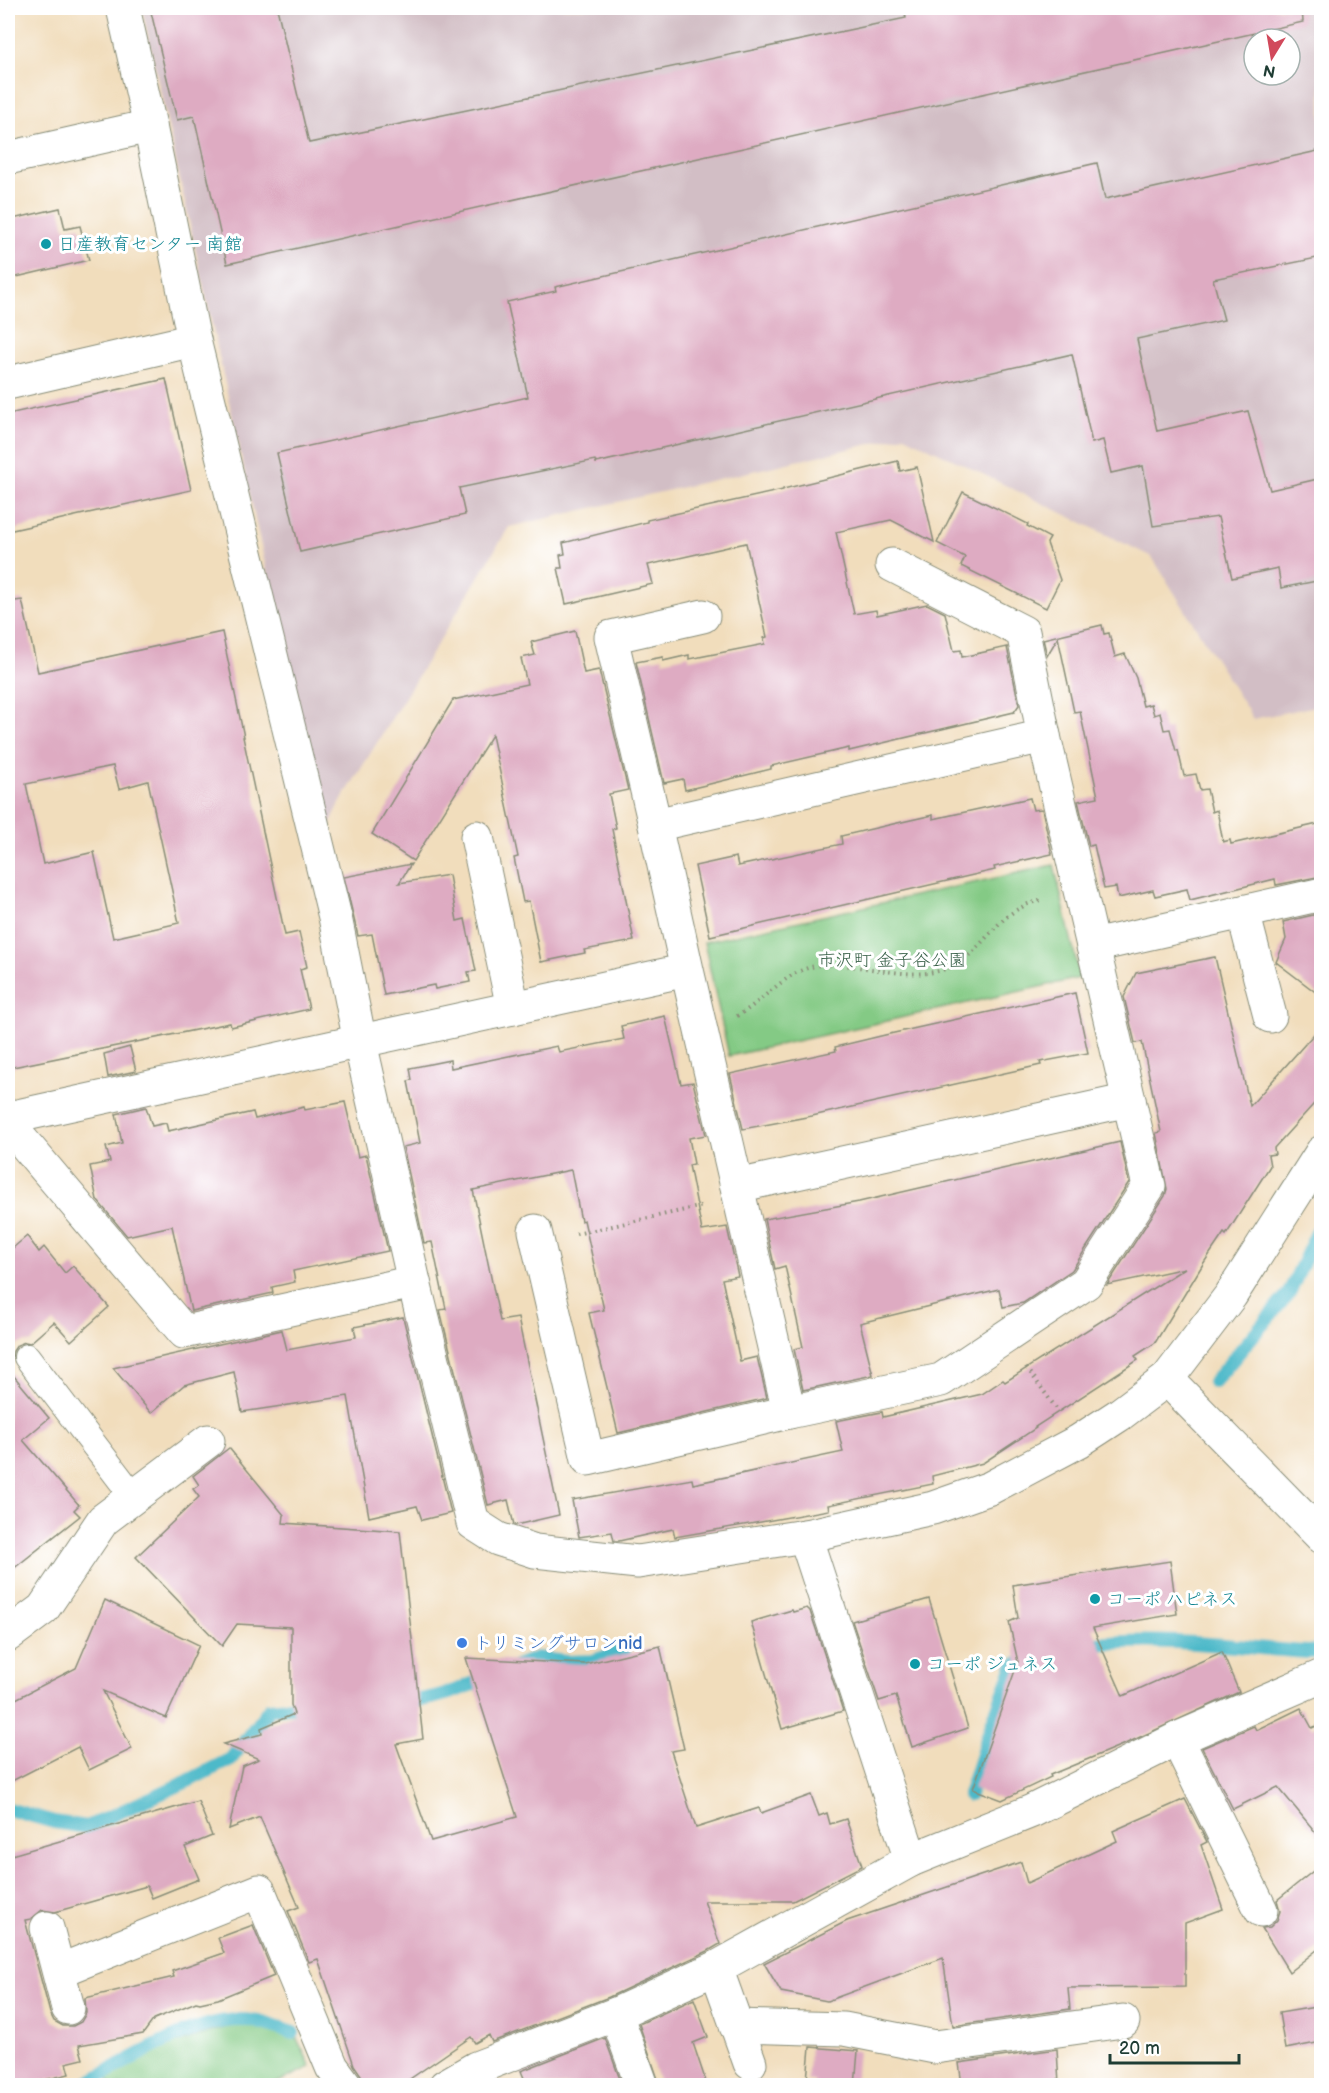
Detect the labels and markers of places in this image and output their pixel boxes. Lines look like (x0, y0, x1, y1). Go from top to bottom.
place label: 日産教育センター 南館 (58, 234, 242, 255)
marker: 日産教育センター 南館 (39, 237, 53, 251)
place label: コーポ ハピネス (1107, 1589, 1238, 1610)
marker: コーポ ハピネス (1088, 1592, 1102, 1606)
place label: トリミングサロンnid (474, 1633, 643, 1654)
marker: トリミングサロンnid (455, 1636, 469, 1650)
place label: コーポ ジュネス (927, 1654, 1058, 1675)
marker: コーポ ジュネス (908, 1657, 922, 1671)

